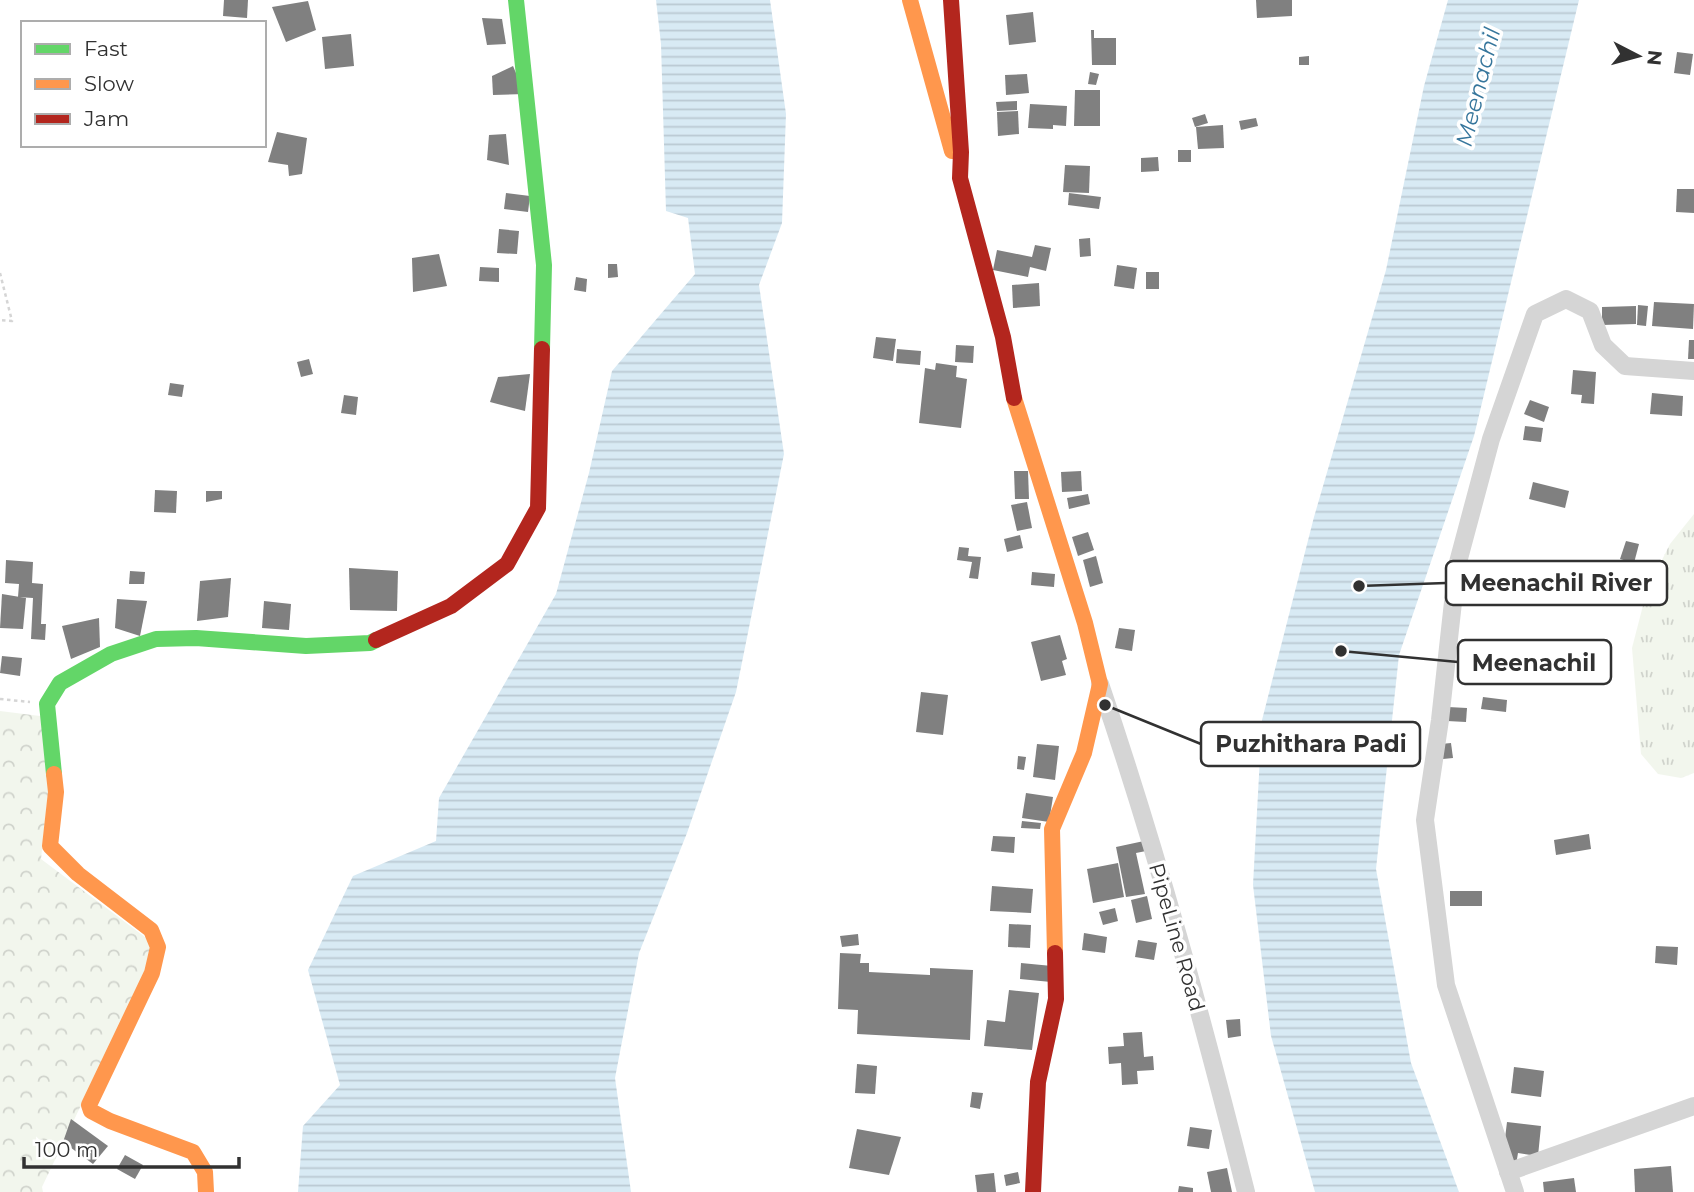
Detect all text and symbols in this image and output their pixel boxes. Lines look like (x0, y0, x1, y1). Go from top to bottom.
legend (21, 21, 266, 147)
north arrow (1603, 21, 1673, 91)
water label: Meenachil (1450, 24, 1506, 149)
text: Fast (84, 36, 128, 61)
text: N (1642, 49, 1667, 67)
text: Slow (84, 71, 134, 96)
text: Jam (83, 106, 129, 131)
callout: Meenachil River (1446, 561, 1667, 605)
text: Meenachil River (1460, 569, 1652, 597)
callout: Meenachil (1458, 640, 1611, 684)
text: Meenachil (1472, 649, 1596, 677)
callout: Puzhithara Padi (1201, 722, 1420, 766)
text: Puzhithara Padi (1215, 730, 1407, 758)
street label: PipeLine Road (1144, 860, 1210, 1014)
scale bar (24, 1126, 240, 1170)
text: 100 m (35, 1137, 98, 1162)

